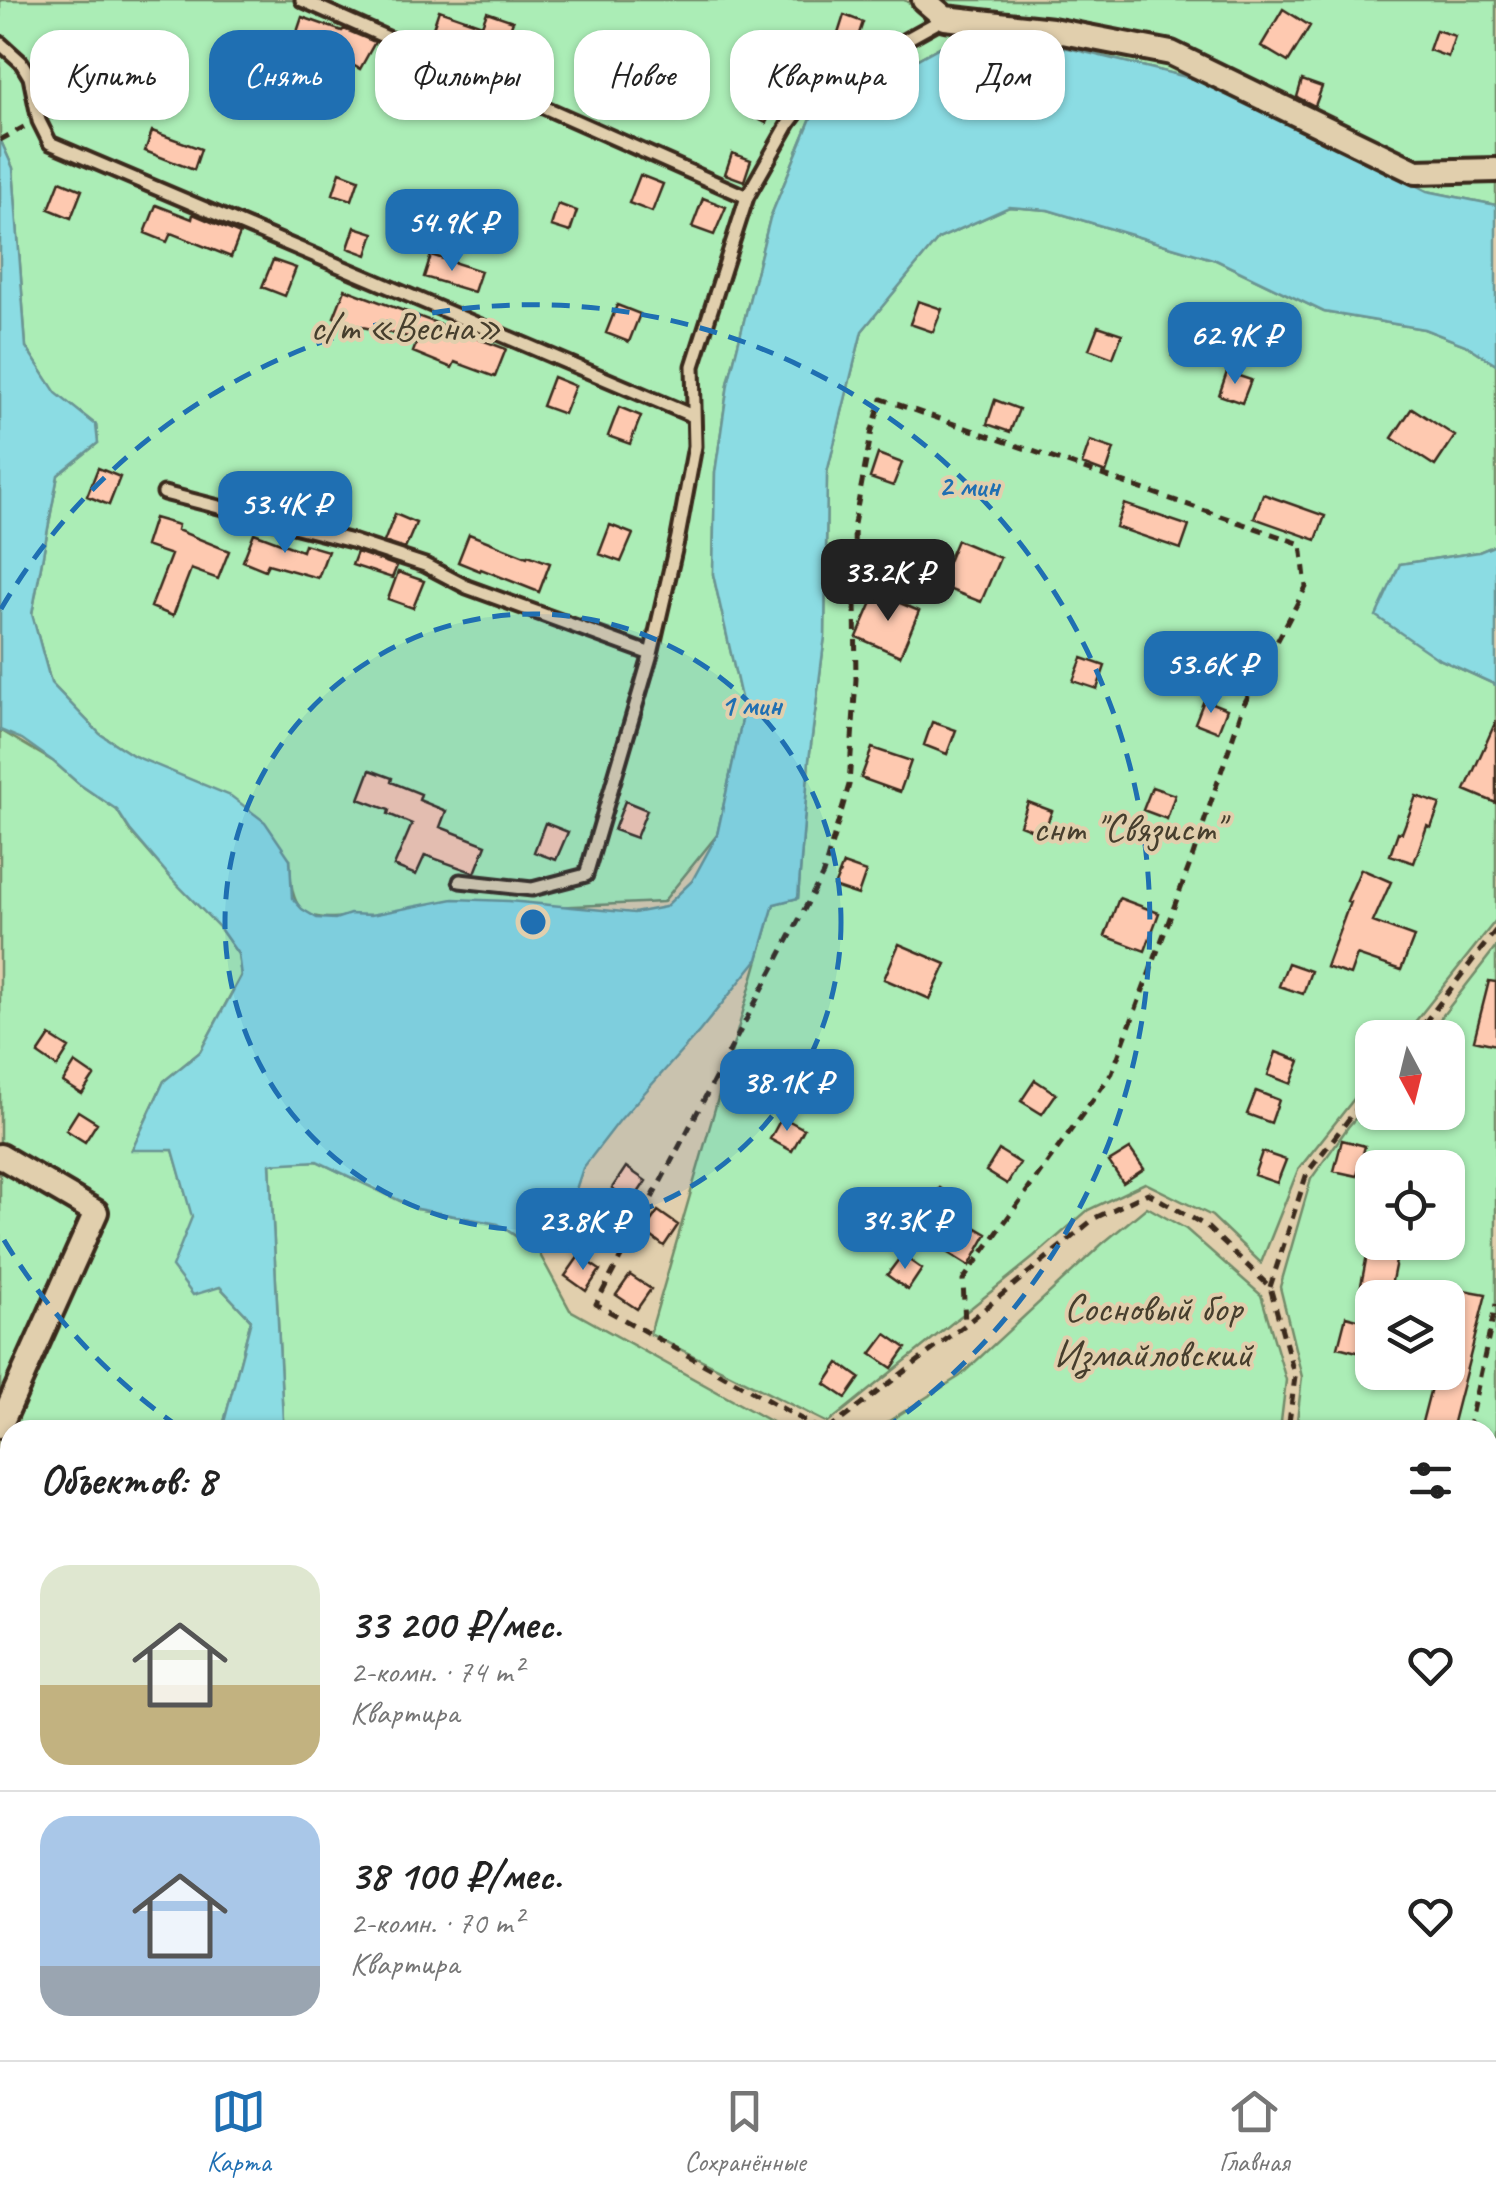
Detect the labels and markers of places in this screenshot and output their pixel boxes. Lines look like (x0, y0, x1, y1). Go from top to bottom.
pin: 54.9K ₽ (360, 189, 544, 274)
pin: 62.9K ₽ (1143, 302, 1327, 387)
pin: 53.4K ₽ (193, 471, 377, 556)
pin: 33.2K ₽ (796, 539, 980, 624)
pin: 53.6K ₽ (1119, 631, 1303, 716)
centre of rings (515, 904, 551, 940)
pin: 38.1K ₽ (695, 1049, 879, 1134)
pin: 34.3K ₽ (813, 1187, 997, 1272)
pin: 23.8K ₽ (491, 1188, 675, 1273)

